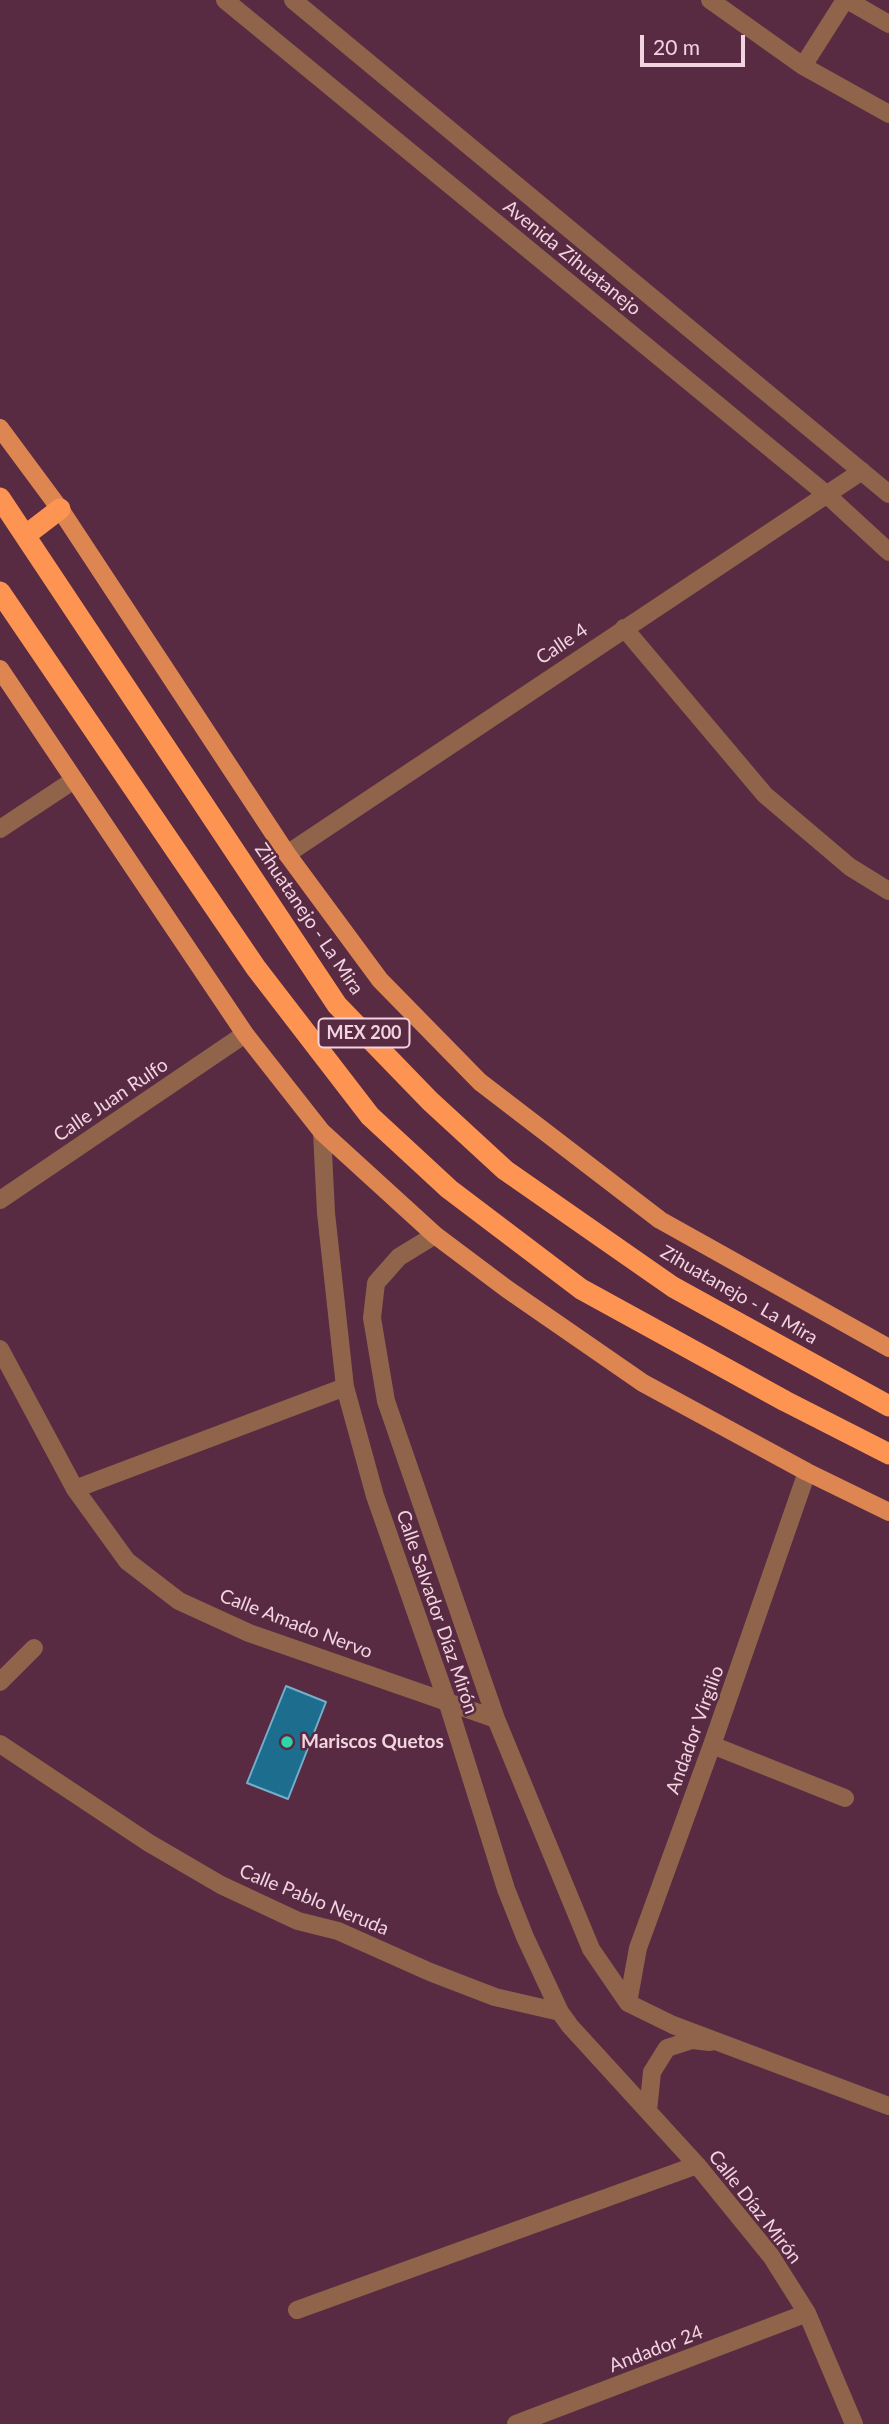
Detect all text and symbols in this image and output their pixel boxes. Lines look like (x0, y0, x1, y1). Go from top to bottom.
scale bar (644, 21, 749, 65)
text: 20 m (653, 34, 700, 59)
street label: Avenida Zihuatanejo (499, 195, 645, 321)
street label: Calle 4 (532, 619, 592, 669)
street label: Zihuatanejo - La Mira (250, 839, 368, 999)
road number: MEX 200 (318, 1018, 410, 1048)
street label: Calle Juan Rulfo (50, 1053, 172, 1147)
street label: Zihuatanejo - La Mira (656, 1241, 822, 1349)
street label: Calle Salvador Díaz Mirón (391, 1507, 483, 1717)
street label: Calle Amado Nervo (216, 1584, 376, 1664)
street label: Andador Virgilio (661, 1663, 729, 1797)
place label: Mariscos Quetos (301, 1731, 444, 1753)
marker: Mariscos Quetos (279, 1734, 295, 1750)
street label: Calle Pablo Neruda (236, 1860, 392, 1940)
street label: Calle Díaz Mirón (704, 2146, 806, 2268)
street label: Andador 24 (606, 2321, 706, 2377)

